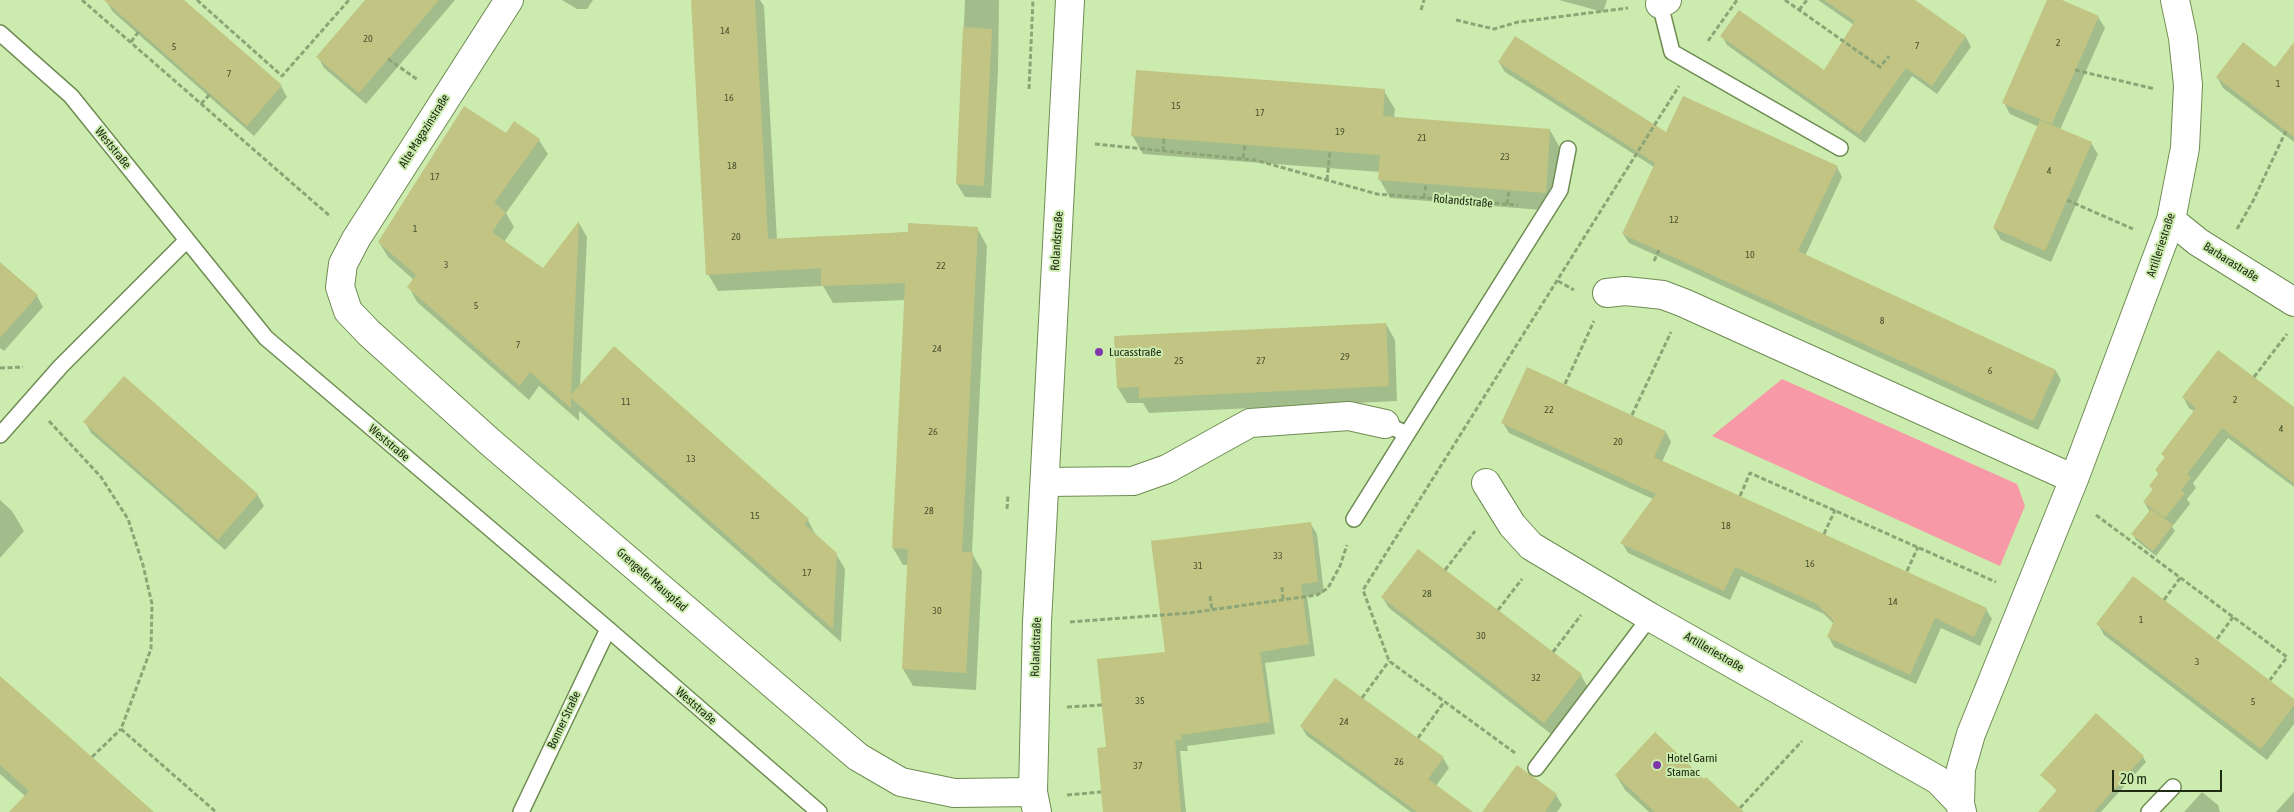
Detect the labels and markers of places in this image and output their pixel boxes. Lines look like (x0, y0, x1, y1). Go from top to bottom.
place label: Lucasstraße (1109, 345, 1161, 359)
marker: Lucasstraße (1093, 346, 1105, 358)
place label: Hotel Garni Stamac (1667, 751, 1717, 779)
marker: Hotel Garni Stamac (1651, 759, 1663, 771)

